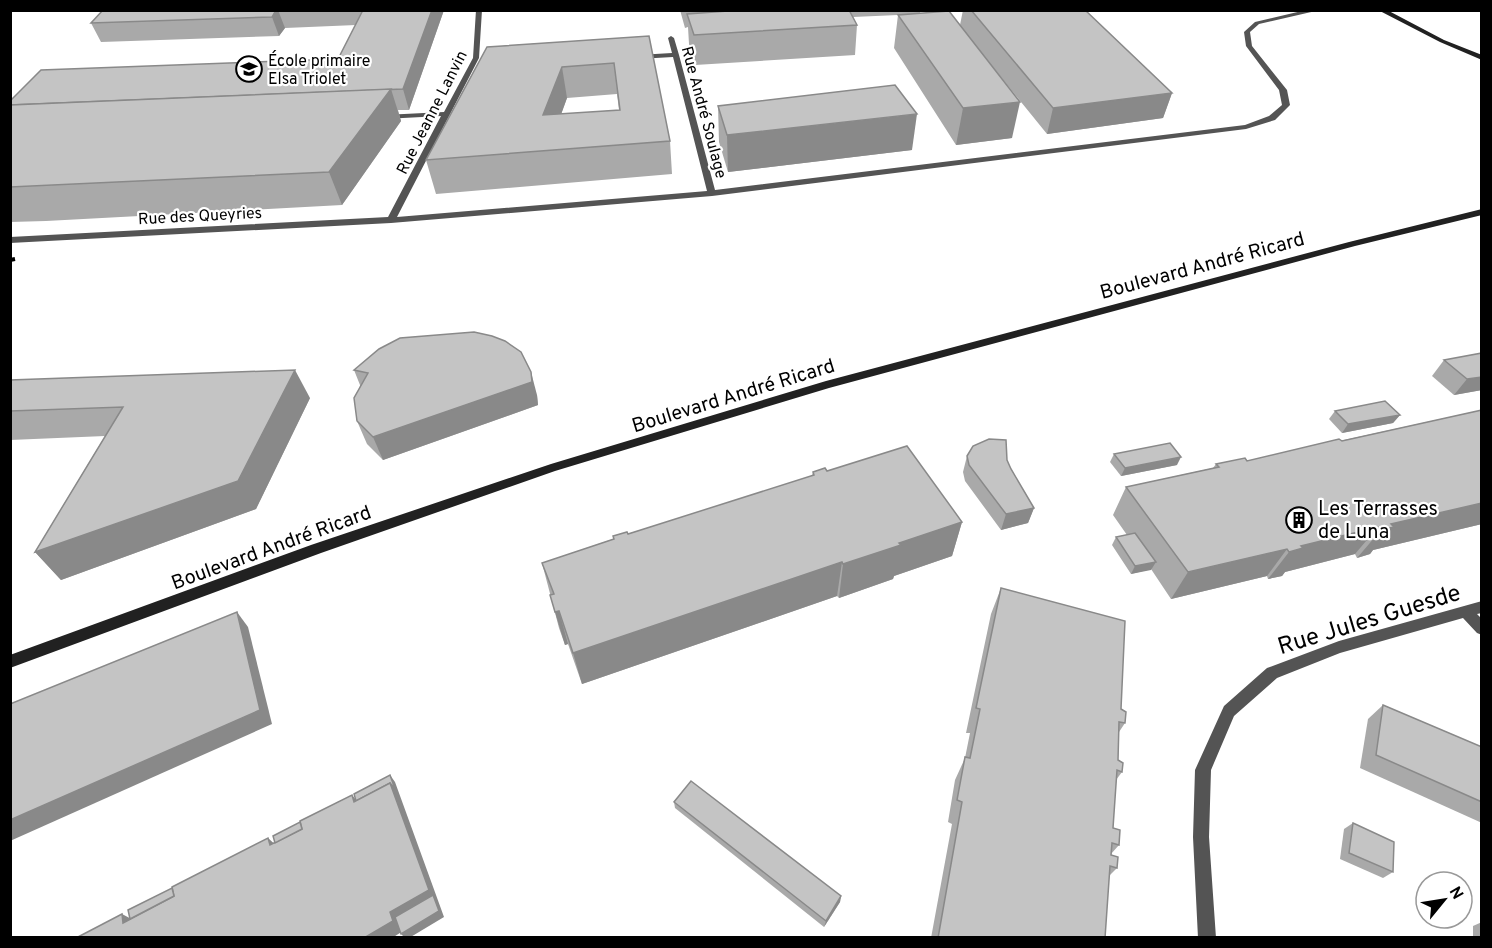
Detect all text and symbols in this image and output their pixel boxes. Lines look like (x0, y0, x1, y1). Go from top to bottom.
street label: Rue André Soulage (676, 44, 730, 181)
street label: Rue Jeanne Lanvin (393, 48, 473, 178)
place label: École primaire Elsa Triolet (268, 50, 370, 90)
school or university icon: École primaire Elsa Triolet (234, 54, 264, 84)
street label: Rue des Queyries (138, 204, 263, 230)
street label: Boulevard André Ricard (1097, 227, 1308, 307)
street label: Boulevard André Ricard (629, 354, 838, 440)
place label: Les Terrasses de Luna (1318, 497, 1438, 546)
street label: Boulevard André Ricard (168, 501, 375, 597)
building icon: Les Terrasses de Luna (1284, 505, 1314, 535)
street label: Rue Jules Guesde (1274, 579, 1465, 663)
north arrow (1414, 870, 1474, 930)
text: N (1444, 884, 1467, 903)

